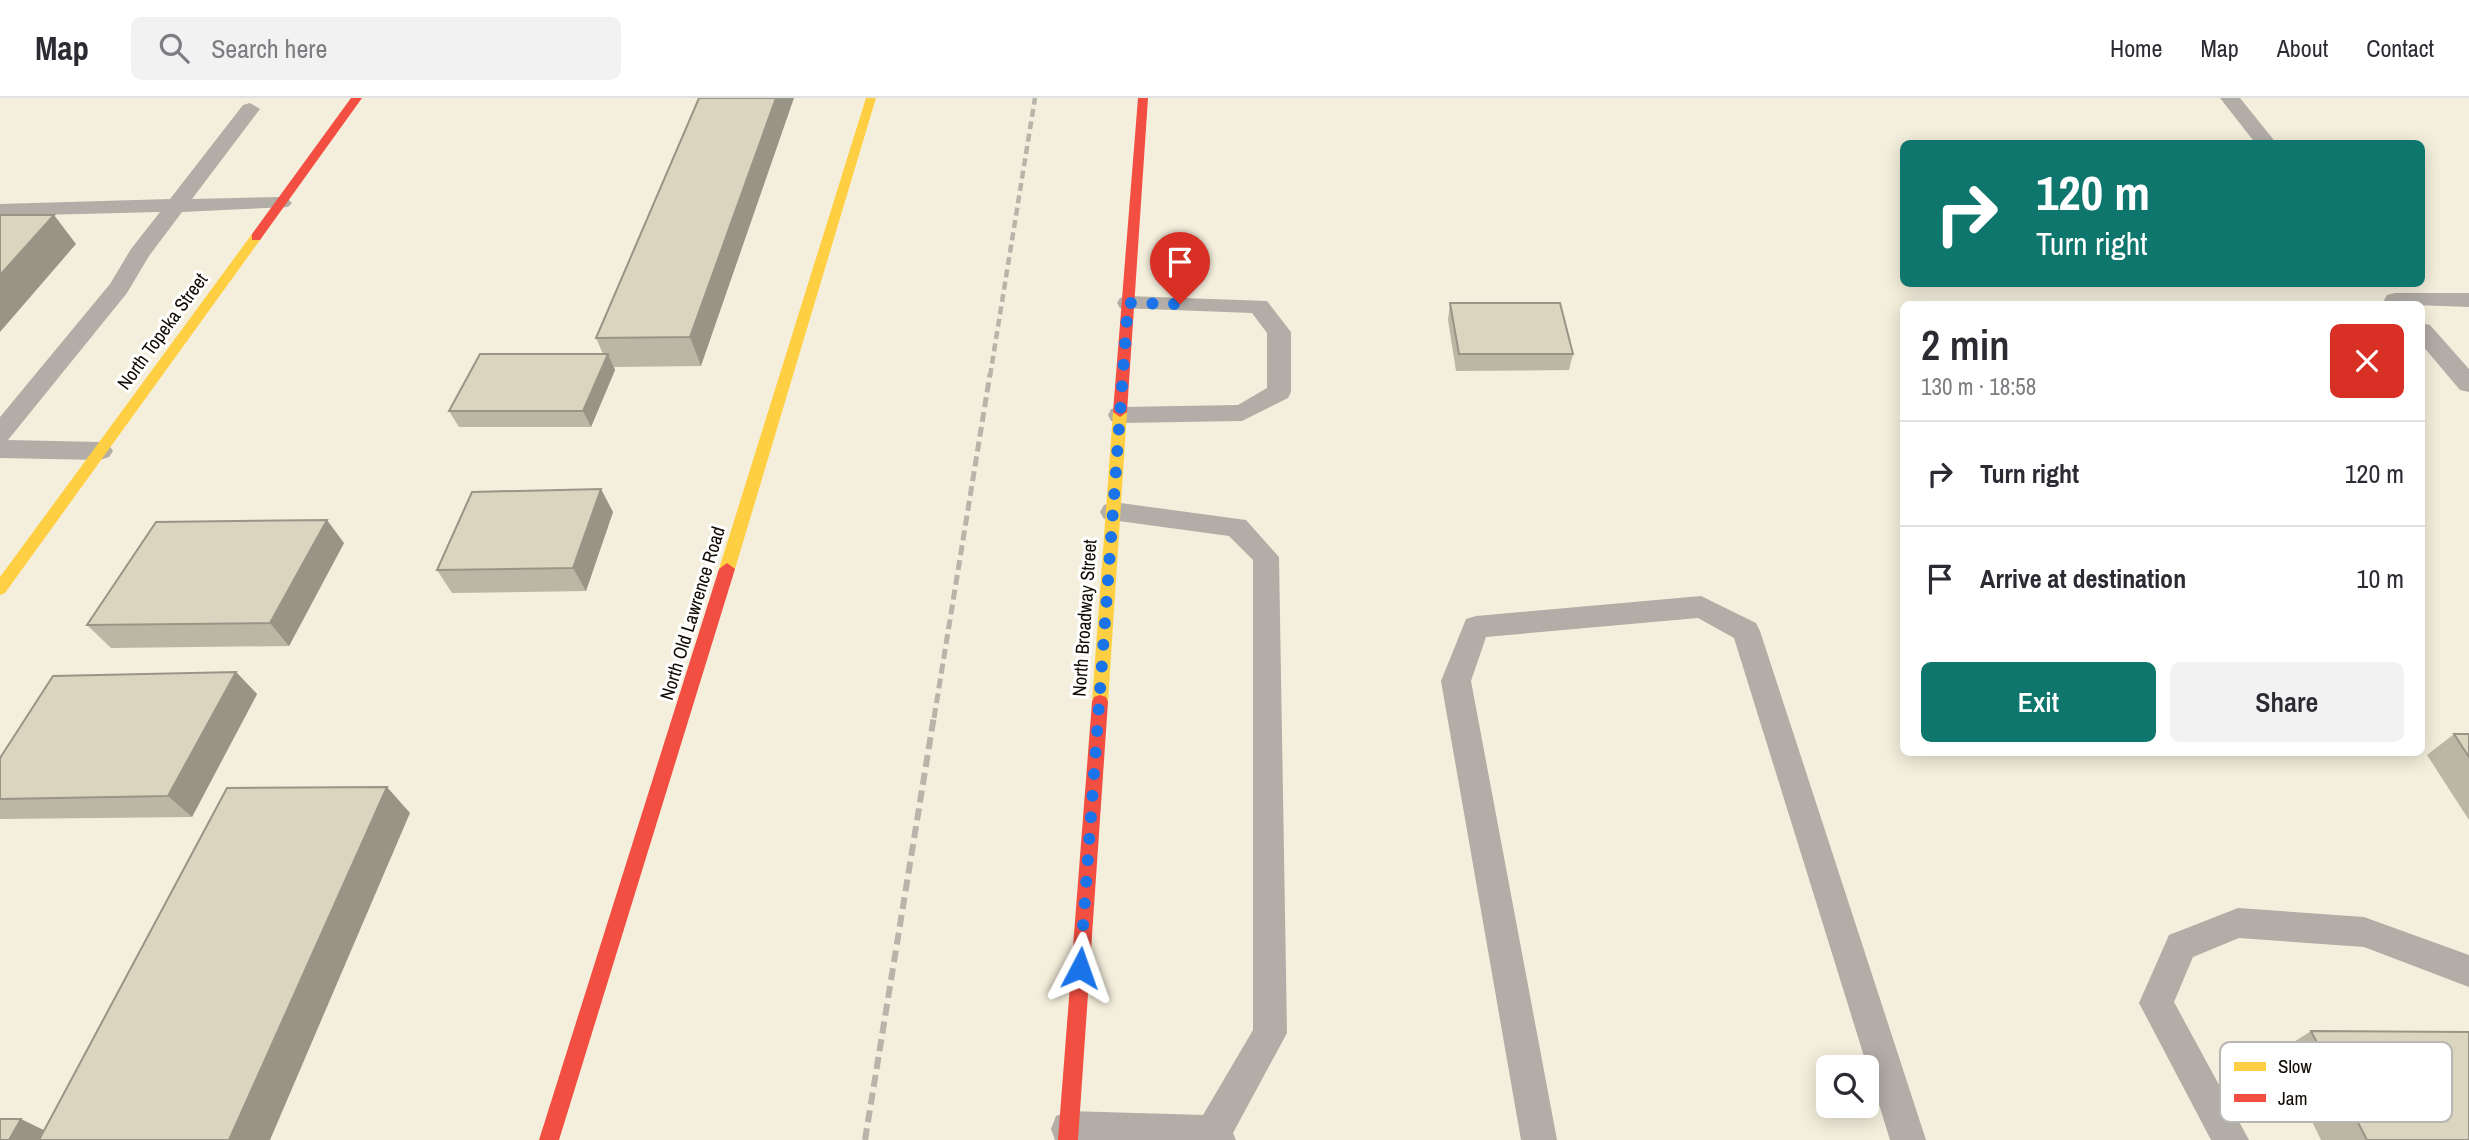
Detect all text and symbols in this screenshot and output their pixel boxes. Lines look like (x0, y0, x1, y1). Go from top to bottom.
search box (131, 17, 621, 80)
text: Map (35, 26, 89, 70)
icon: search (155, 29, 193, 67)
text: Search here (211, 31, 327, 66)
text: Home (2110, 32, 2162, 64)
text: Map (2200, 32, 2239, 64)
text: About (2277, 32, 2328, 64)
text: Contact (2366, 32, 2434, 64)
text: 120 m (2036, 159, 2150, 225)
icon: right (1921, 168, 2012, 259)
text: Turn right (2036, 222, 2148, 265)
pin (1150, 232, 1210, 304)
icon: arrive (1161, 243, 1199, 281)
street label: North Topeka Street (111, 267, 214, 395)
text: 2 min (1921, 317, 2010, 373)
button: close (2330, 324, 2404, 398)
text: 130 m · 18:58 (1921, 371, 2036, 402)
icon: right (1921, 455, 1959, 493)
text: Turn right (1980, 456, 2079, 491)
text: 120 m (2345, 456, 2404, 491)
street label: North Old Lawrence Road (653, 523, 731, 703)
street label: North Broadway Street (1066, 538, 1103, 698)
icon: arrive (1921, 560, 1959, 598)
text: Arrive at destination (1980, 561, 2186, 596)
text: 10 m (2357, 561, 2404, 596)
button: Exit (1921, 662, 2156, 742)
button: Share (2170, 662, 2404, 742)
position arrow (1043, 931, 1117, 1005)
legend (2220, 1042, 2452, 1122)
text: Slow (2278, 1053, 2313, 1079)
map controls (1816, 1055, 1879, 1118)
button: search (1816, 1055, 1879, 1118)
text: Jam (2278, 1085, 2307, 1111)

